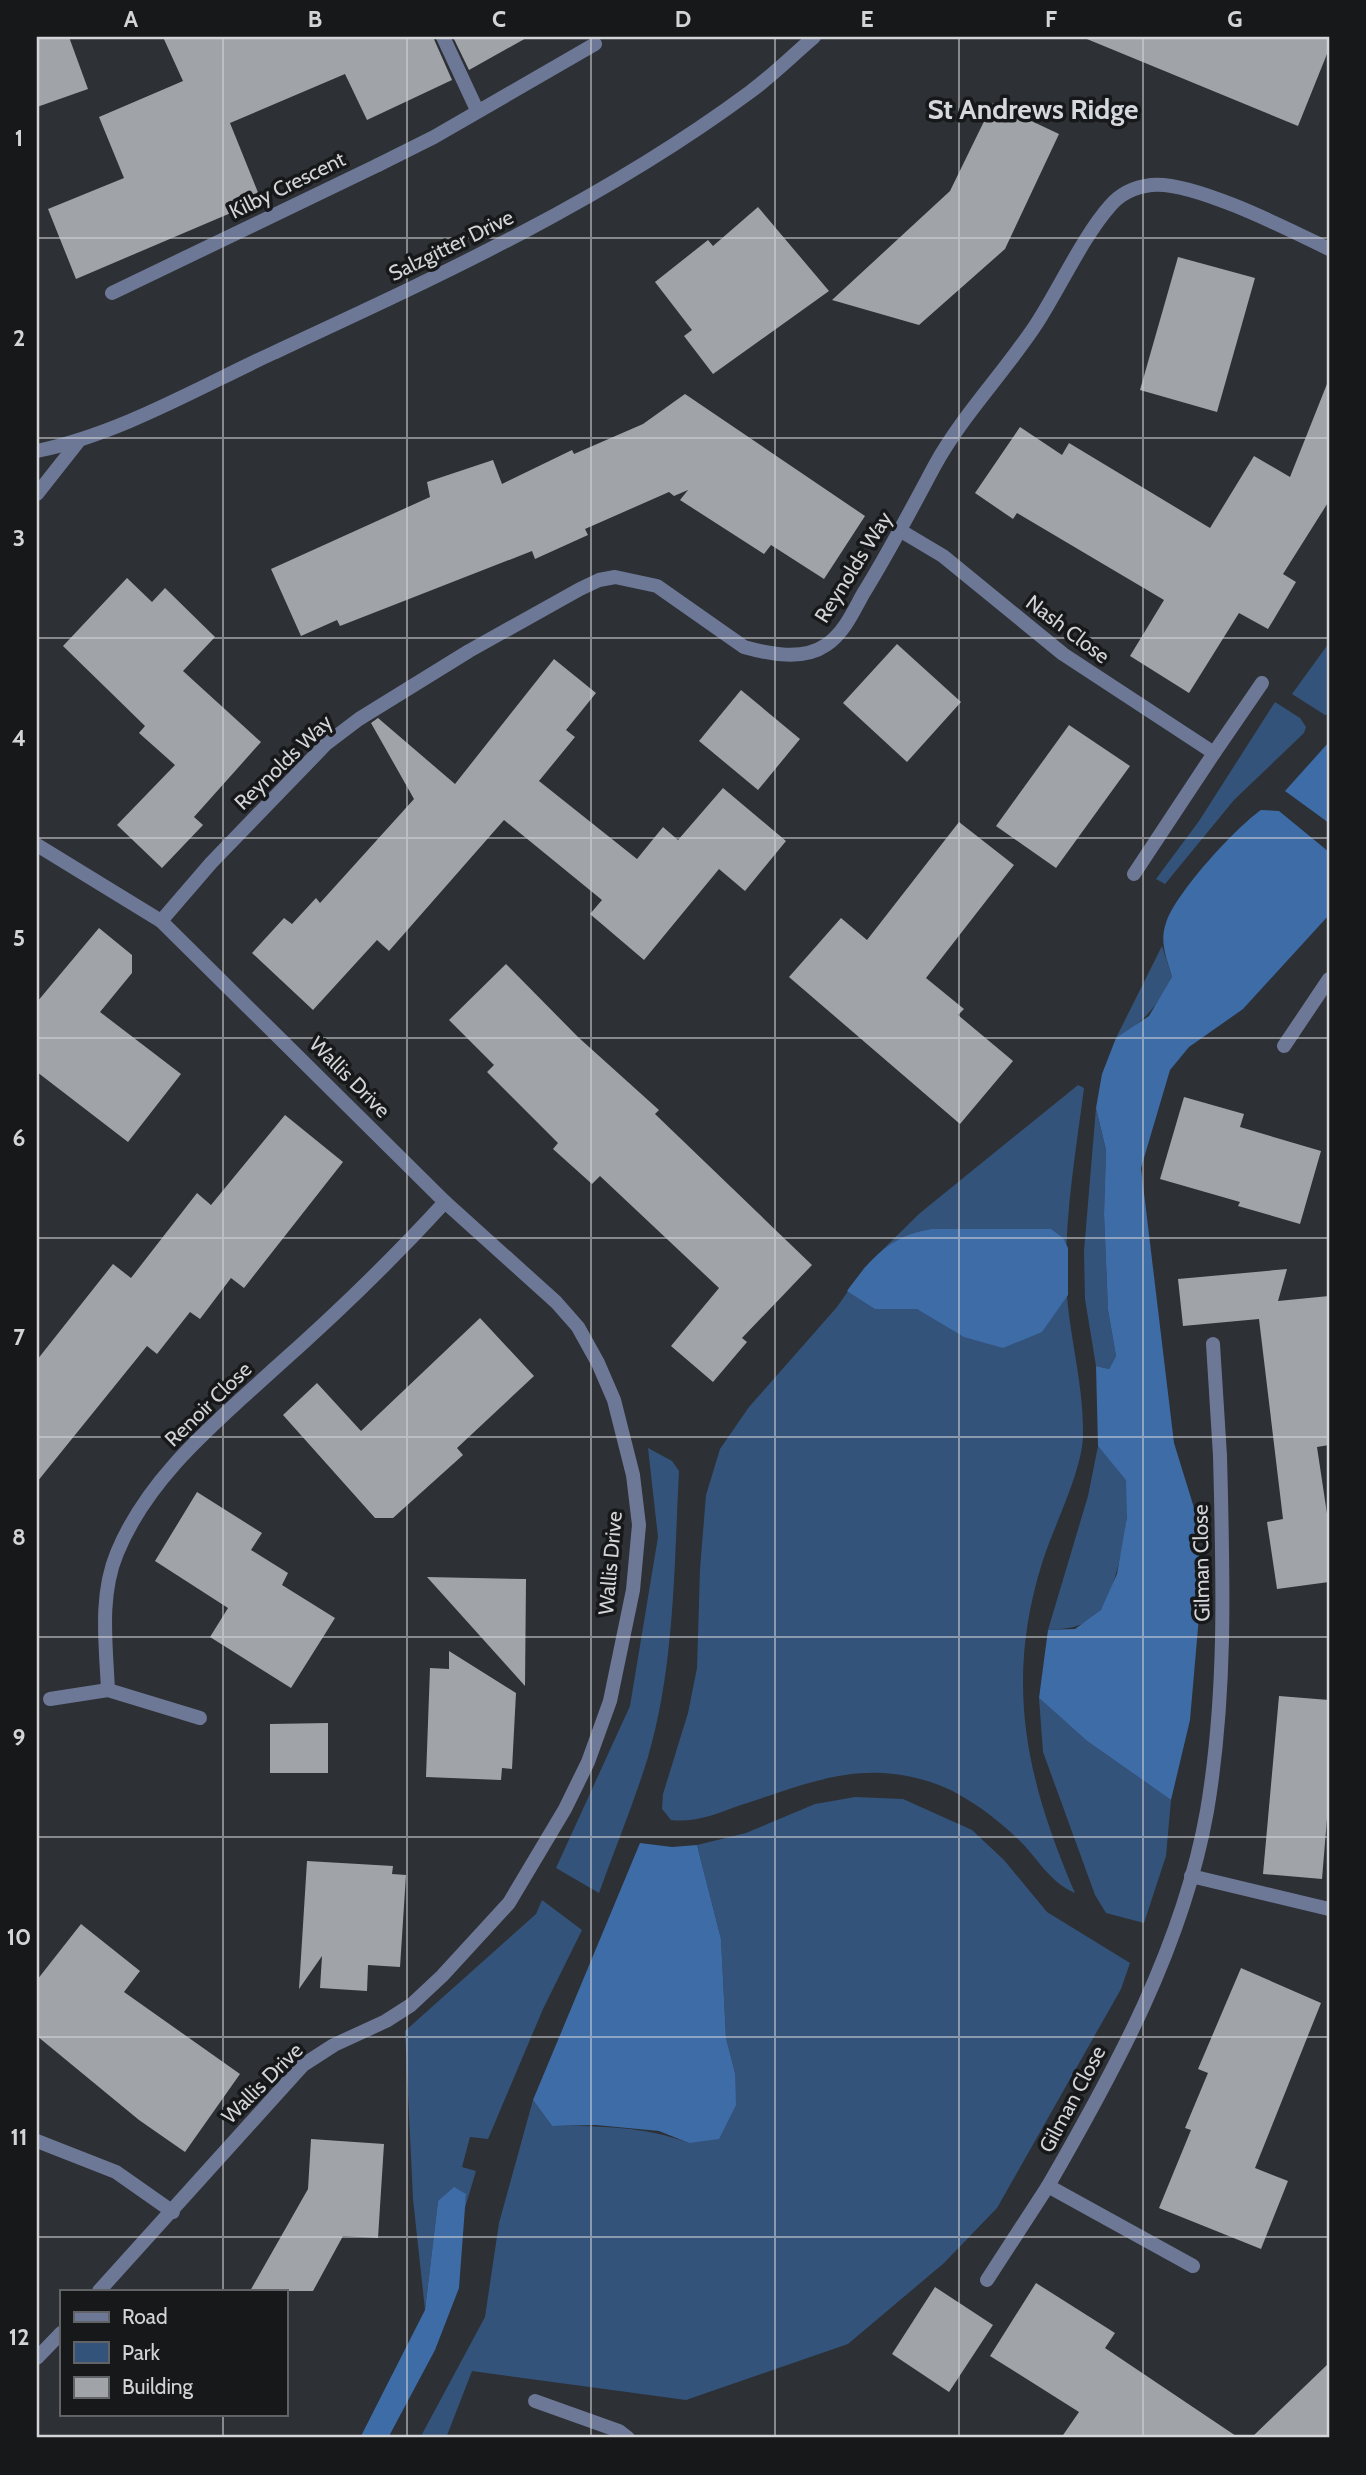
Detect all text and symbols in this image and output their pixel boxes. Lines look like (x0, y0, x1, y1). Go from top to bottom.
text: A (124, 5, 139, 33)
text: B (308, 5, 322, 33)
text: C (492, 5, 506, 33)
text: D (675, 5, 691, 33)
text: E (860, 5, 874, 33)
text: F (1045, 5, 1057, 33)
text: G (1227, 5, 1243, 33)
district label: St Andrews Ridge (927, 92, 1139, 126)
text: 1 (15, 124, 23, 152)
street label: Kilby Crescent (225, 146, 349, 224)
street label: Salzgitter Drive (385, 204, 518, 286)
text: 2 (13, 324, 25, 352)
street label: Reynolds Way (809, 507, 897, 627)
text: 3 (13, 524, 25, 552)
street label: Nash Close (1021, 589, 1115, 669)
street label: Reynolds Way (229, 709, 337, 815)
text: 4 (12, 724, 26, 752)
text: 5 (13, 924, 25, 952)
street label: Wallis Drive (304, 1031, 396, 1123)
text: 6 (13, 1124, 25, 1152)
text: 7 (13, 1323, 25, 1351)
street label: Renoir Close (159, 1356, 257, 1452)
street label: Gilman Close (1187, 1504, 1215, 1622)
street label: Wallis Drive (593, 1510, 627, 1616)
text: 8 (12, 1523, 26, 1551)
text: 9 (13, 1723, 25, 1751)
text: 10 (7, 1923, 31, 1951)
street label: Wallis Drive (216, 2037, 308, 2129)
street label: Gilman Close (1033, 2041, 1111, 2157)
text: 11 (11, 2123, 27, 2151)
legend (60, 2290, 287, 2416)
text: Road (122, 2304, 168, 2329)
text: 12 (9, 2323, 29, 2351)
text: Park (122, 2340, 160, 2365)
text: Building (122, 2374, 194, 2399)

